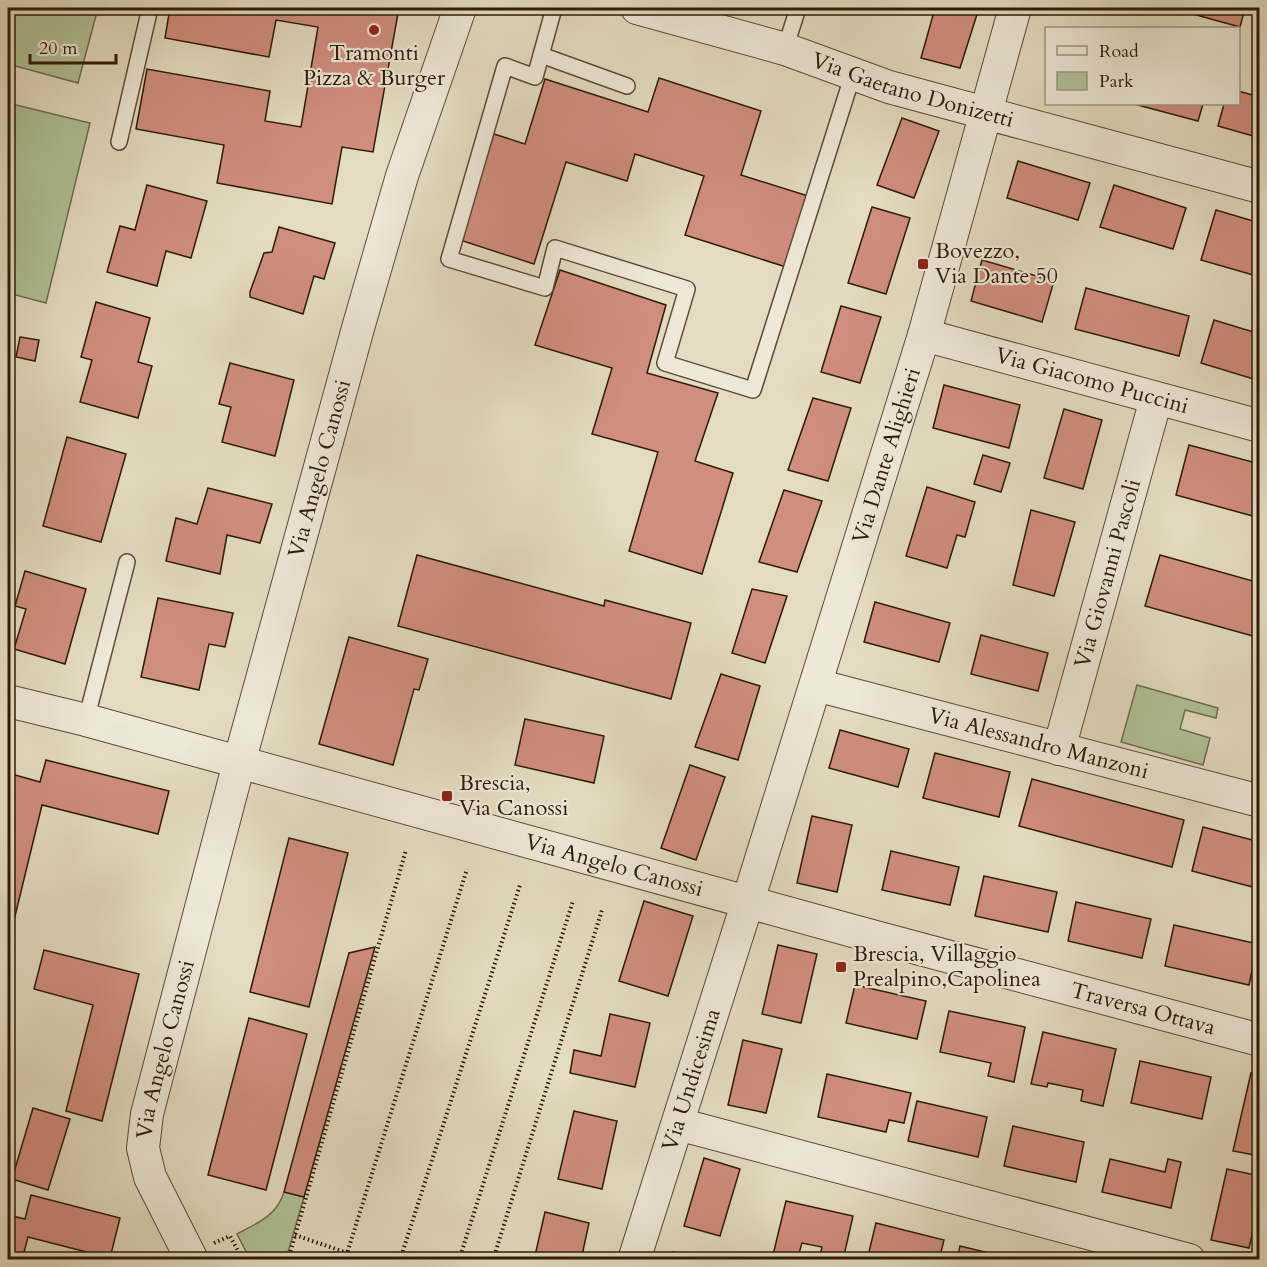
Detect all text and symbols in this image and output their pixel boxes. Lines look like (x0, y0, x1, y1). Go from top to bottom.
marker: Tramonti Pizza & Burger (367, 23, 381, 37)
scale bar (30, 27, 116, 65)
legend (1045, 27, 1240, 105)
text: 20 m (39, 36, 78, 61)
place label: Tramonti Pizza & Burger (303, 38, 446, 93)
text: Road (1099, 39, 1139, 64)
street label: Via Gaetano Donizetti (808, 45, 1017, 135)
text: Park (1099, 69, 1134, 94)
place label: Bovezzo, Via Dante 50 (935, 236, 1058, 291)
marker: Bovezzo, Via Dante 50 (916, 257, 930, 271)
street label: Via Giacomo Puccini (992, 340, 1192, 421)
street label: Via Dante Alighieri (845, 364, 928, 547)
street label: Via Angelo Canossi (281, 376, 358, 561)
street label: Via Giovanni Pascoli (1067, 476, 1148, 671)
street label: Via Alessandro Manzoni (925, 700, 1152, 786)
place label: Brescia, Via Canossi (459, 768, 568, 823)
marker: Brescia, Via Canossi (440, 789, 454, 803)
street label: Via Angelo Canossi (522, 826, 707, 904)
place label: Brescia, Villaggio Prealpino,Capolinea (853, 939, 1041, 994)
street label: Via Angelo Canossi (129, 957, 202, 1140)
marker: Brescia, Villaggio Prealpino,Capolinea (834, 960, 848, 974)
street label: Traversa Ottava (1067, 975, 1219, 1043)
street label: Via Undicesima (655, 1004, 728, 1155)

